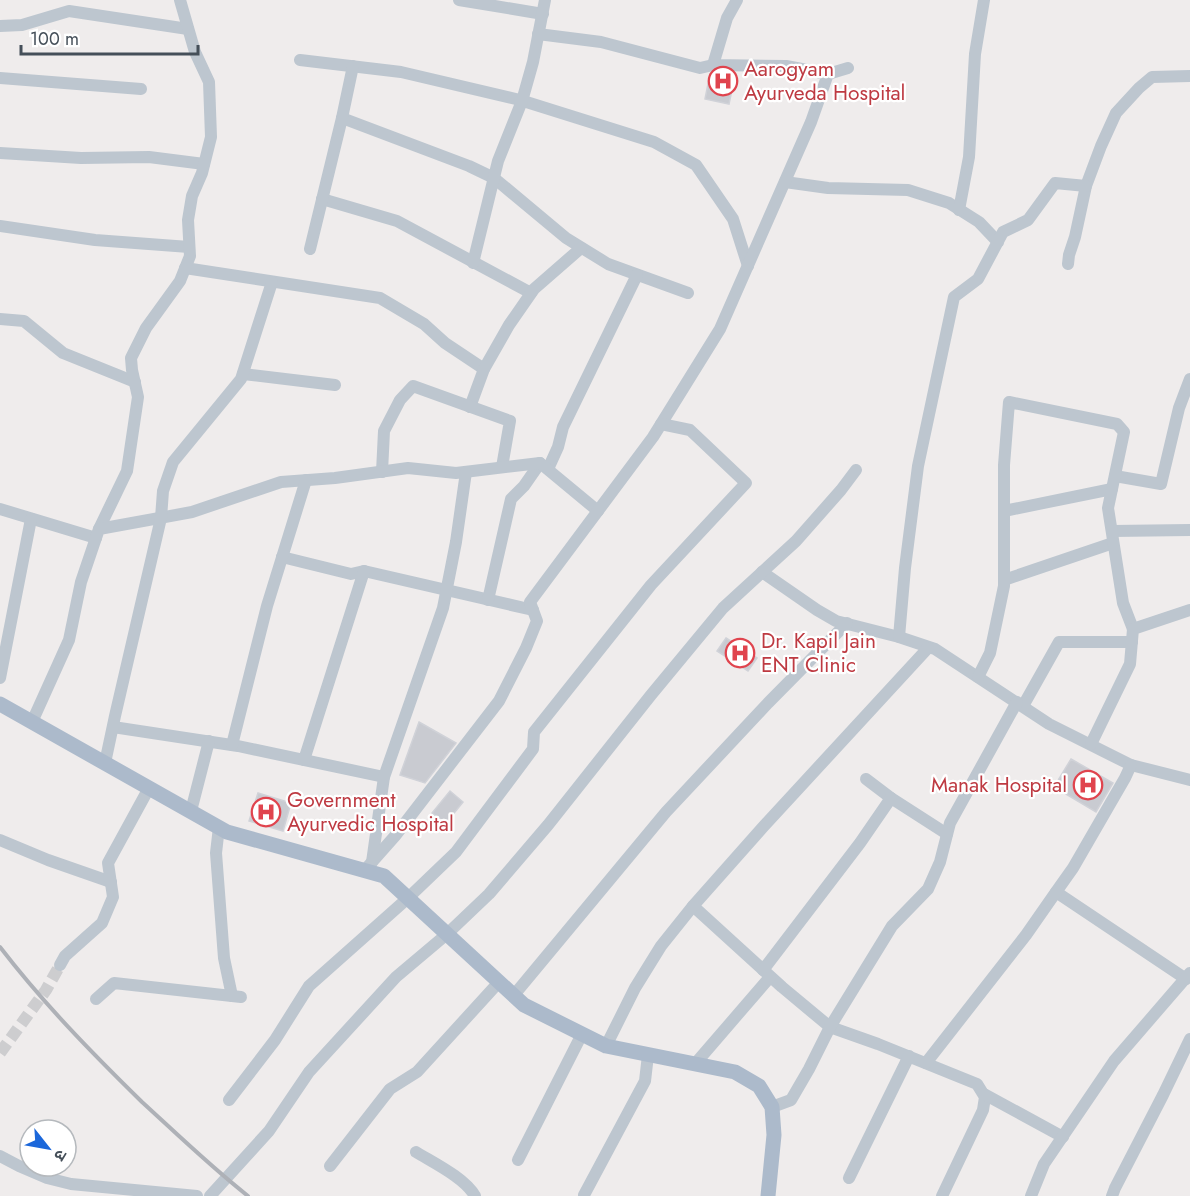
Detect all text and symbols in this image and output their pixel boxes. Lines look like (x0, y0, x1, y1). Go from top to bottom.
scale bar (21, 18, 198, 56)
text: 100 m (30, 26, 79, 52)
place label: Aarogyam Ayurveda Hospital (744, 54, 905, 108)
hospital icon: Aarogyam Ayurveda Hospital (707, 65, 739, 97)
place label: Dr. Kapil Jain ENT Clinic (761, 626, 876, 680)
hospital icon: Dr. Kapil Jain ENT Clinic (724, 637, 756, 669)
hospital icon: Manak Hospital (1072, 769, 1104, 801)
place label: Manak Hospital (931, 770, 1067, 800)
place label: Government Ayurvedic Hospital (287, 785, 454, 839)
hospital icon: Government Ayurvedic Hospital (250, 796, 282, 828)
north arrow (18, 1118, 78, 1178)
text: उ (48, 1146, 73, 1166)

